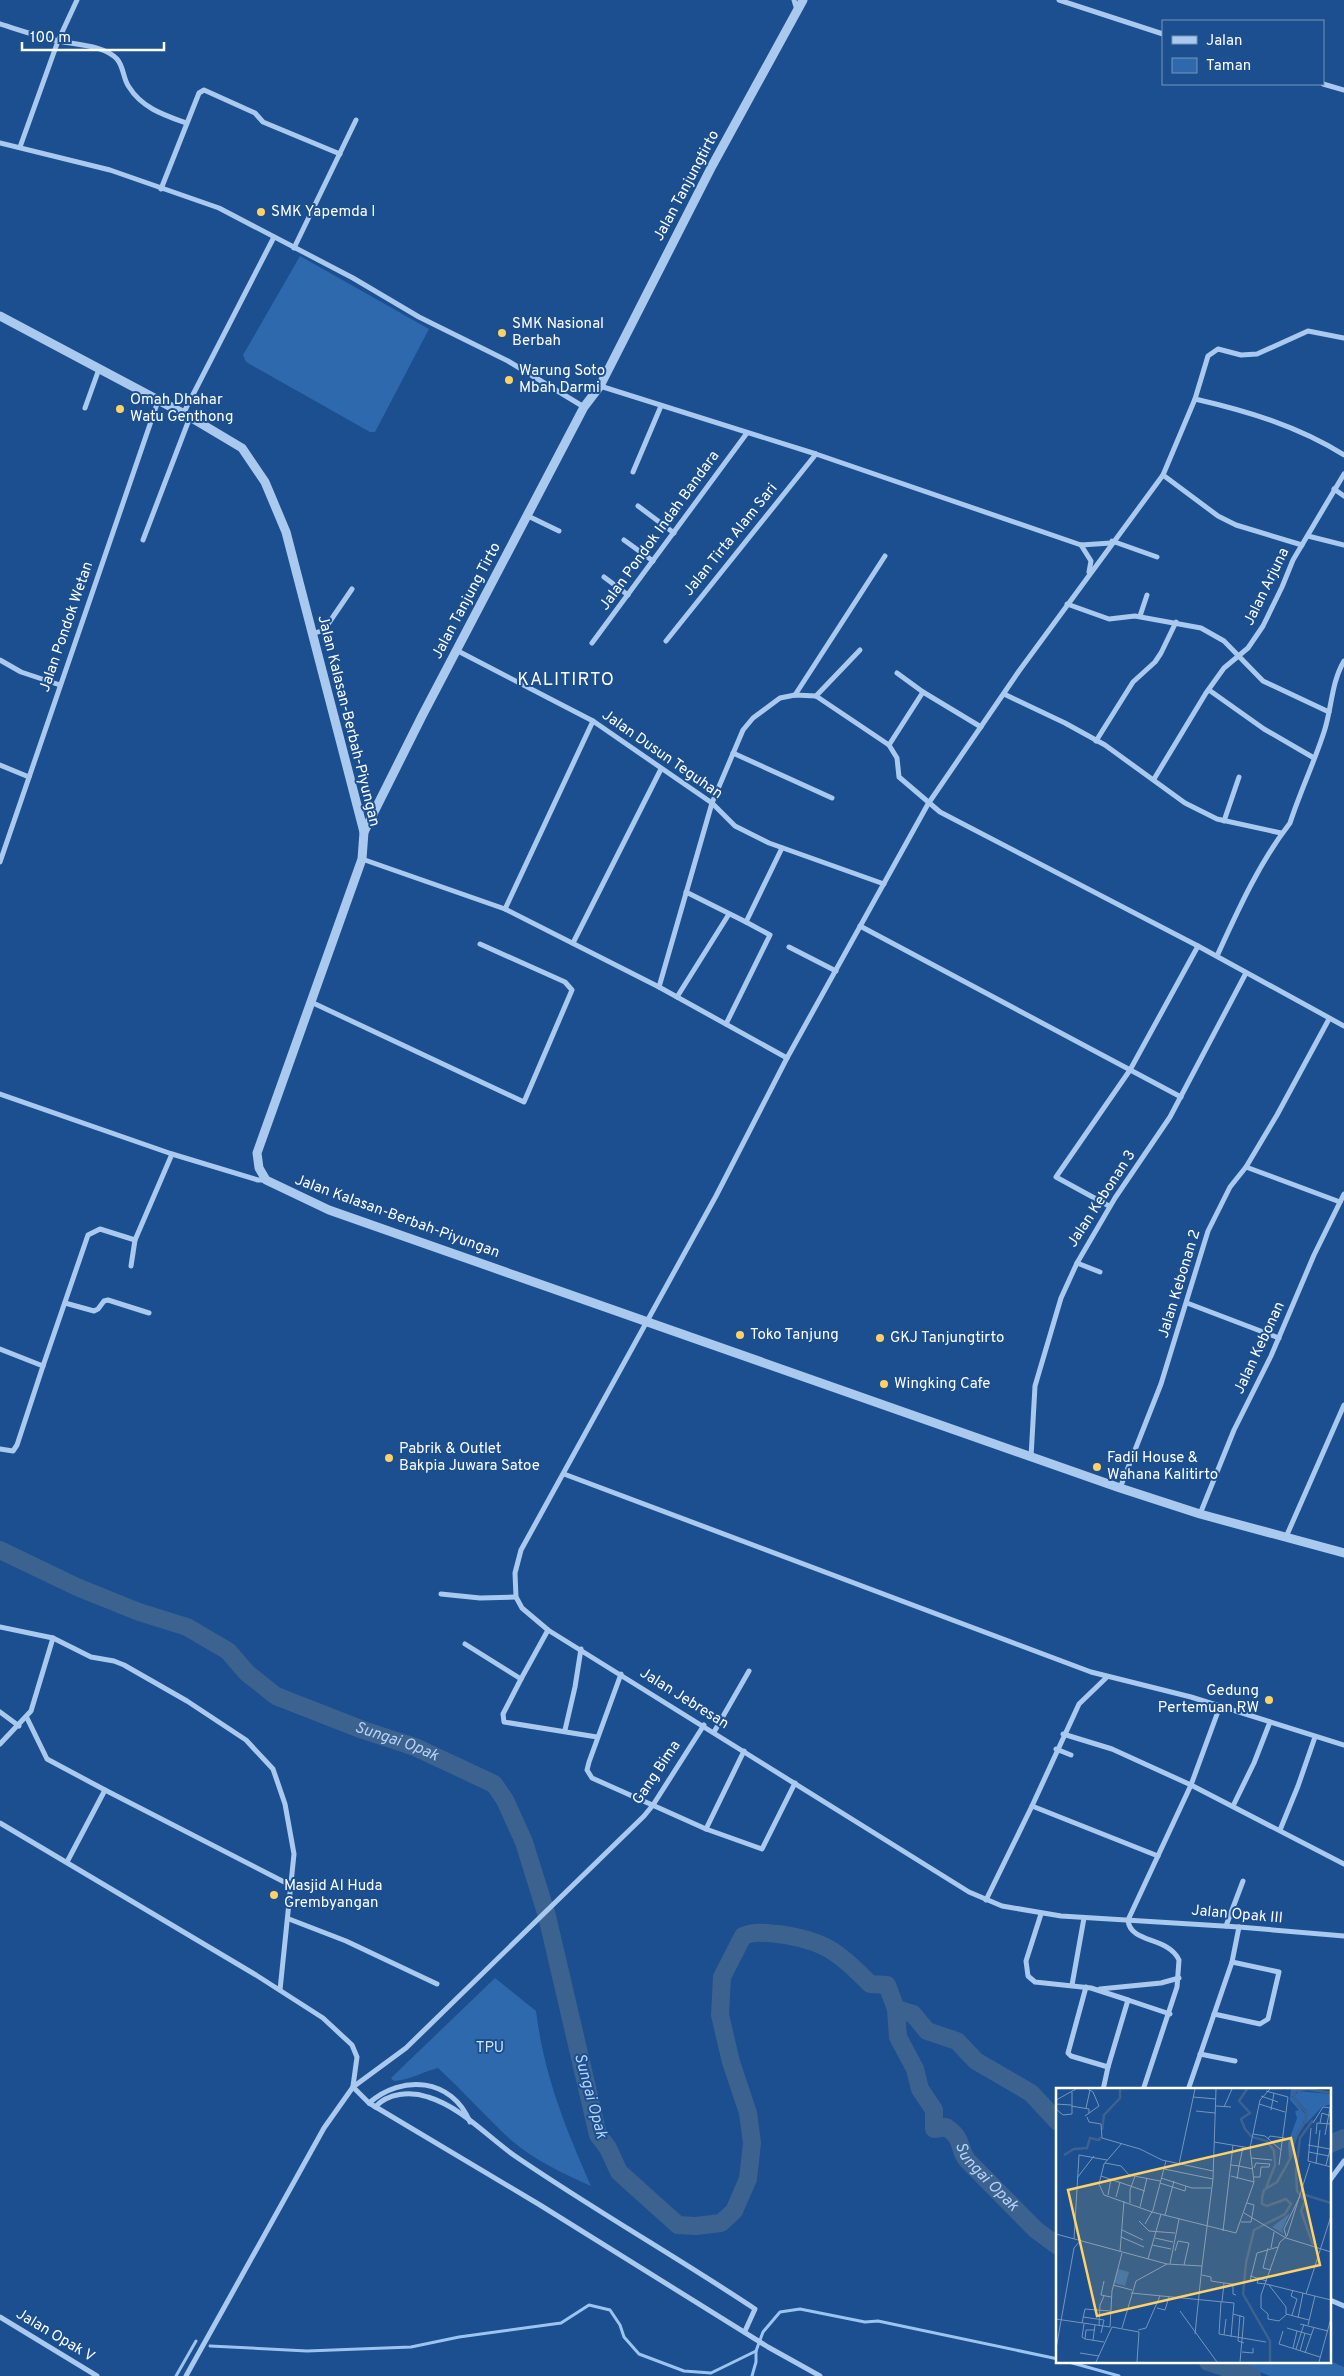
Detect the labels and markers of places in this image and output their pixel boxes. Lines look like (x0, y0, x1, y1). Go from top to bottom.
place label: SMK Yapemda I (271, 203, 375, 222)
marker: SMK Yapemda I (255, 206, 267, 218)
place label: SMK Nasional Berbah (512, 315, 604, 351)
marker: SMK Nasional Berbah (496, 327, 508, 339)
place label: Warung Soto Mbah Darmi (519, 362, 605, 398)
marker: Warung Soto Mbah Darmi (503, 374, 515, 386)
place label: Omah Dhahar Watu Genthong (130, 391, 233, 427)
marker: Omah Dhahar Watu Genthong (114, 403, 126, 415)
place label: Toko Tanjung (750, 1326, 839, 1345)
marker: Toko Tanjung (734, 1329, 746, 1341)
place label: GKJ Tanjungtirto (890, 1329, 1004, 1348)
marker: GKJ Tanjungtirto (874, 1332, 886, 1344)
place label: Wingking Cafe (894, 1375, 990, 1394)
marker: Wingking Cafe (878, 1378, 890, 1390)
place label: Pabrik & Outlet Bakpia Juwara Satoe (399, 1440, 540, 1476)
place label: Fadil House & Wahana Kalitirto (1107, 1449, 1218, 1485)
marker: Pabrik & Outlet Bakpia Juwara Satoe (383, 1452, 395, 1464)
marker: Fadil House & Wahana Kalitirto (1091, 1461, 1103, 1473)
place label: Gedung Pertemuan RW (1158, 1682, 1259, 1718)
marker: Gedung Pertemuan RW (1263, 1694, 1275, 1706)
place label: Masjid Al Huda Grembyangan (284, 1877, 382, 1913)
marker: Masjid Al Huda Grembyangan (268, 1889, 280, 1901)

